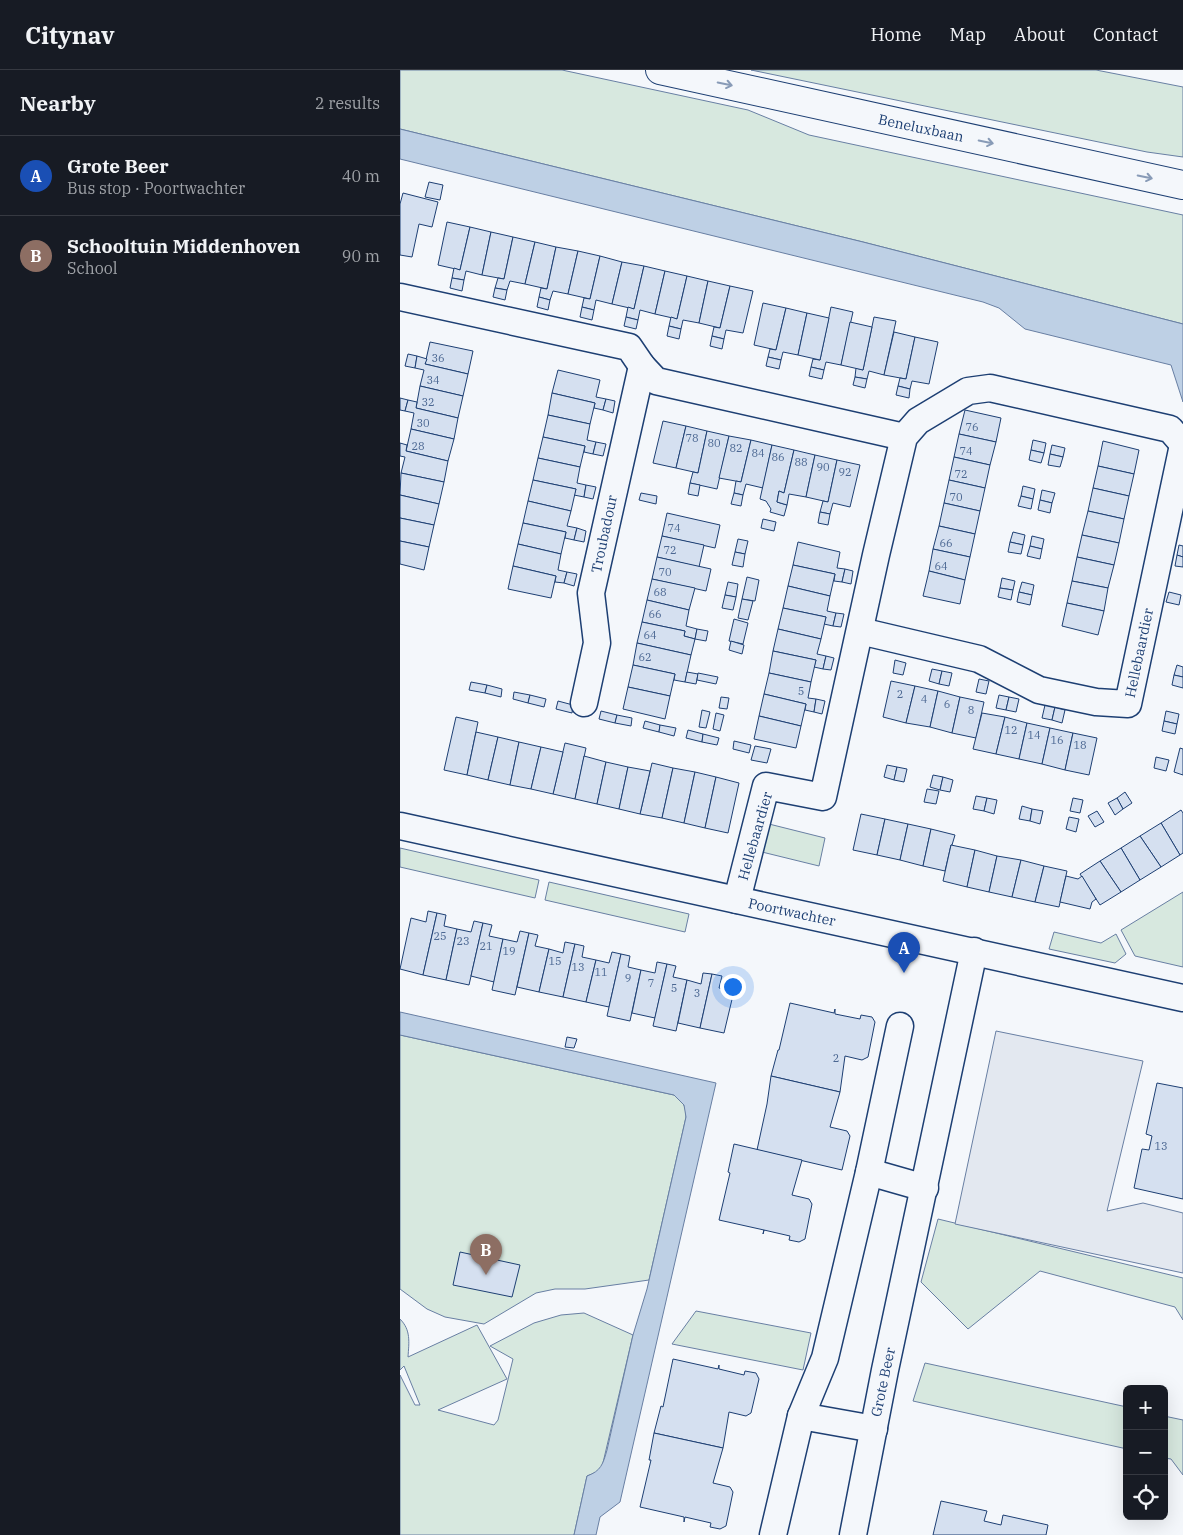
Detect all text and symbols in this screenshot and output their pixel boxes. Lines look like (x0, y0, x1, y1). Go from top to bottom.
text: Citynav (25, 19, 114, 51)
text: Home (870, 23, 922, 46)
text: Map (950, 23, 986, 46)
text: About (1014, 23, 1065, 46)
text: Contact (1093, 23, 1158, 46)
one-way arrow (716, 80, 732, 89)
text: Nearby (20, 89, 96, 117)
text: 2 results (315, 93, 380, 113)
street label: Beneluxbaan (877, 110, 965, 146)
one-way arrow (977, 138, 993, 147)
text: Grote Beer (67, 154, 169, 178)
text: A (30, 166, 42, 186)
text: 40 m (342, 166, 380, 186)
one-way arrow (1136, 172, 1152, 182)
text: Bus stop · Poortwachter (67, 178, 245, 198)
text: Schooltuin Middenhoven (67, 234, 300, 258)
text: B (30, 246, 42, 266)
text: 90 m (342, 246, 380, 266)
text: School (67, 258, 118, 278)
house number: 36 (431, 351, 445, 365)
house number: 34 (426, 373, 440, 387)
house number: 32 (421, 395, 435, 409)
house number: 30 (416, 416, 430, 430)
house number: 76 (965, 420, 979, 434)
house number: 78 (685, 431, 699, 445)
house number: 80 (707, 436, 721, 450)
house number: 28 (411, 439, 425, 453)
house number: 82 (729, 441, 743, 455)
house number: 74 (959, 444, 973, 458)
house number: 84 (751, 446, 765, 460)
house number: 86 (771, 450, 785, 464)
house number: 88 (794, 455, 808, 469)
house number: 90 (816, 460, 830, 474)
house number: 92 (838, 465, 852, 479)
house number: 72 (954, 467, 968, 481)
house number: 70 (949, 490, 963, 504)
street label: Troubadour (587, 493, 621, 575)
house number: 74 (667, 521, 681, 535)
house number: 66 (939, 536, 953, 550)
house number: 72 (663, 543, 677, 557)
house number: 64 (934, 559, 948, 573)
house number: 70 (658, 565, 672, 579)
house number: 68 (653, 585, 667, 599)
street label: Hellebaardier (1121, 606, 1157, 699)
house number: 66 (648, 607, 662, 621)
house number: 64 (643, 628, 657, 642)
house number: 62 (638, 650, 652, 664)
house number: 5 (798, 684, 804, 698)
house number: 2 (897, 687, 903, 701)
house number: 4 (921, 692, 928, 706)
house number: 6 (944, 697, 950, 711)
house number: 8 (968, 703, 974, 717)
house number: 12 (1004, 723, 1018, 737)
house number: 14 (1027, 728, 1041, 742)
house number: 16 (1050, 733, 1064, 747)
house number: 18 (1073, 738, 1087, 752)
street label: Hellebaardier (734, 789, 776, 882)
street label: Poortwachter (747, 894, 838, 930)
house number: 25 (433, 929, 447, 943)
pin: A (888, 932, 920, 973)
house number: 23 (456, 934, 470, 948)
house number: 21 (479, 939, 493, 953)
house number: 19 (502, 944, 516, 958)
house number: 15 (548, 954, 562, 968)
house number: 13 (571, 960, 585, 974)
house number: 11 (594, 965, 608, 979)
house number: 9 (625, 971, 631, 985)
your location (720, 974, 746, 1000)
house number: 7 (648, 976, 654, 990)
house number: 5 (671, 981, 677, 995)
house number: 3 (694, 986, 700, 1000)
house number: 2 (833, 1051, 839, 1065)
house number: 13 (1154, 1139, 1168, 1153)
pin: B (470, 1234, 502, 1275)
street label: Grote Beer (867, 1345, 899, 1418)
map controls (1123, 1385, 1168, 1520)
button: + (1123, 1385, 1168, 1430)
button: − (1123, 1430, 1168, 1475)
button: locate (1123, 1475, 1168, 1520)

